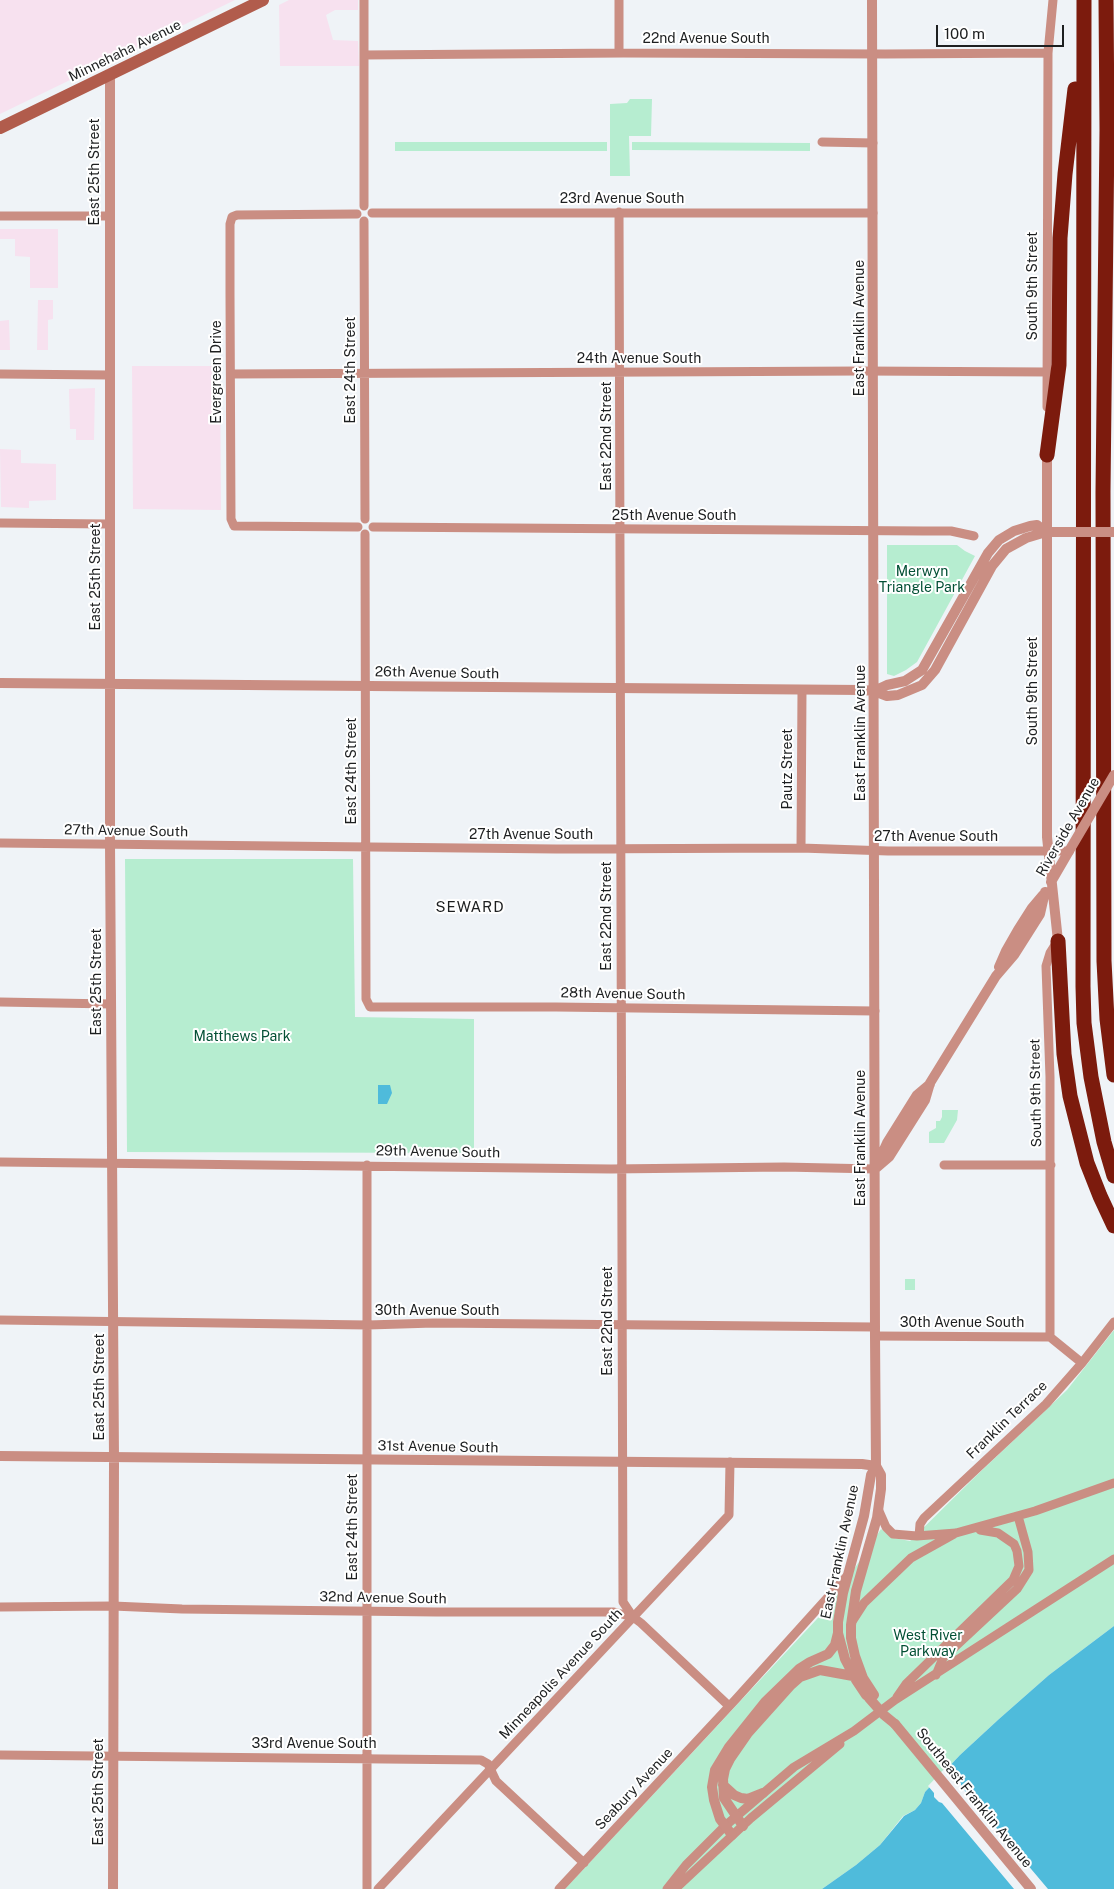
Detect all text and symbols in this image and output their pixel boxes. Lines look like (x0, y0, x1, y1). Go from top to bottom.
scale bar (939, 15, 1066, 47)
street label: Minnehaha Avenue (66, 16, 184, 86)
text: 100 m (944, 25, 985, 42)
street label: 22nd Avenue South (643, 31, 769, 47)
street label: East 25th Street (87, 118, 103, 226)
street label: 23rd Avenue South (560, 191, 684, 207)
street label: South 9th Street (1025, 232, 1041, 340)
street label: East Franklin Avenue (852, 260, 868, 396)
street label: East 24th Street (343, 317, 359, 423)
street label: Evergreen Drive (209, 320, 225, 424)
street label: 24th Avenue South (577, 351, 701, 367)
street label: East 22nd Street (599, 381, 615, 491)
street label: 25th Avenue South (612, 508, 736, 524)
street label: East 25th Street (88, 523, 104, 631)
park label: Merwyn Triangle Park (879, 564, 965, 596)
street label: South 9th Street (1025, 637, 1041, 745)
street label: 26th Avenue South (375, 664, 499, 682)
street label: East Franklin Avenue (853, 665, 869, 801)
street label: East 24th Street (344, 718, 360, 824)
street label: Pautz Street (780, 728, 796, 810)
street label: Riverside Avenue (1033, 775, 1103, 879)
street label: 27th Avenue South (64, 822, 188, 840)
street label: 27th Avenue South (469, 827, 593, 843)
street label: 27th Avenue South (874, 829, 998, 845)
street label: East 22nd Street (599, 861, 615, 971)
district label: SEWARD (435, 898, 505, 916)
street label: East 25th Street (89, 928, 105, 1036)
street label: 28th Avenue South (560, 985, 686, 1003)
park label: Matthews Park (193, 1029, 291, 1045)
street label: South 9th Street (1027, 1038, 1045, 1148)
street label: East Franklin Avenue (853, 1070, 869, 1206)
street label: 29th Avenue South (376, 1143, 500, 1161)
street label: East 22nd Street (600, 1266, 616, 1376)
street label: 30th Avenue South (375, 1303, 499, 1319)
street label: 30th Avenue South (900, 1315, 1024, 1331)
street label: East 25th Street (92, 1333, 108, 1441)
street label: Franklin Terrace (963, 1377, 1051, 1463)
street label: 31st Avenue South (378, 1438, 498, 1456)
street label: East 24th Street (345, 1474, 361, 1580)
street label: East Franklin Avenue (818, 1483, 862, 1621)
street label: 32nd Avenue South (319, 1588, 447, 1608)
street label: Minneapolis Avenue South (496, 1605, 626, 1743)
park label: West River Parkway (893, 1628, 963, 1660)
street label: Southeast Franklin Avenue (912, 1725, 1036, 1871)
street label: 33rd Avenue South (251, 1736, 377, 1752)
street label: East 25th Street (91, 1738, 107, 1846)
street label: Seabury Avenue (592, 1744, 676, 1834)

